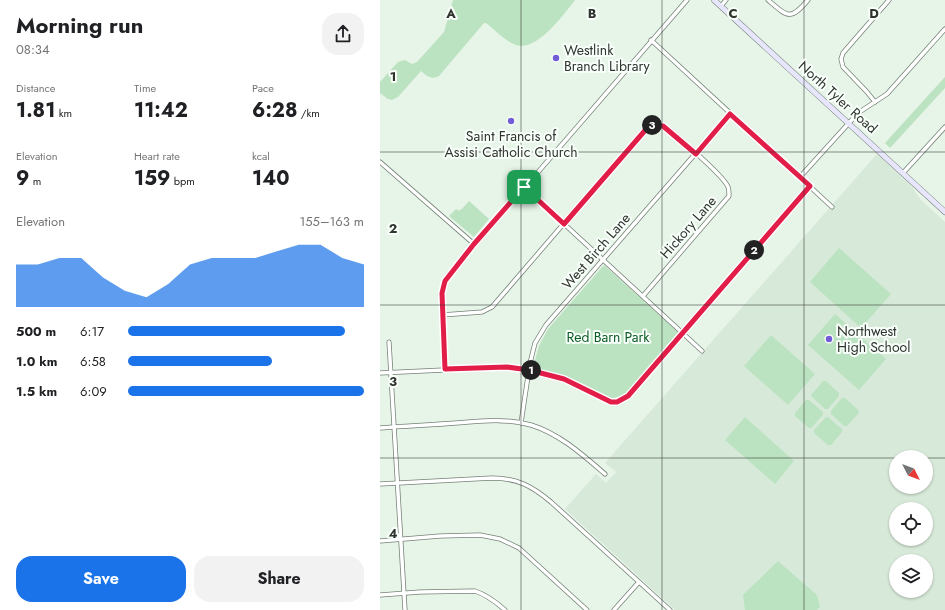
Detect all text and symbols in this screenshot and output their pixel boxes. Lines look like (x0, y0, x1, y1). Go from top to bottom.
text: A (445, 4, 456, 23)
text: B (588, 4, 597, 23)
text: C (728, 4, 738, 23)
text: D (869, 4, 879, 23)
text: Morning run (16, 9, 143, 41)
button: share (322, 13, 364, 55)
text: 08:34 (16, 40, 49, 59)
place label: Westlink Branch Library (564, 40, 651, 76)
marker: Westlink Branch Library (551, 53, 561, 63)
street label: North Tyler Road (794, 56, 882, 138)
text: 1 (390, 67, 396, 86)
text: Distance (16, 80, 55, 96)
text: Time (134, 80, 156, 96)
text: Pace (252, 80, 274, 96)
text: 1.81 (16, 96, 55, 125)
text: 11:42 (134, 96, 188, 125)
text: 6:28 (252, 96, 297, 125)
text: km (55, 105, 72, 121)
text: /km (297, 105, 320, 121)
pin: 3 (642, 115, 662, 135)
marker: Saint Francis of Assisi Catholic Church (506, 116, 516, 126)
text: 3 (649, 117, 655, 133)
place label: Saint Francis of Assisi Catholic Church (445, 126, 578, 162)
text: Elevation (16, 148, 58, 164)
text: Heart rate (134, 148, 180, 164)
text: kcal (252, 148, 270, 164)
text: 9 (16, 164, 29, 193)
text: 159 (134, 164, 170, 193)
text: 140 (252, 164, 289, 193)
pin (507, 170, 541, 204)
text: m (29, 173, 41, 189)
text: bpm (170, 173, 195, 189)
icon: arrive (513, 176, 535, 198)
street label: Hickory Lane (655, 191, 721, 263)
street label: West Birch Lane (557, 209, 635, 293)
text: Elevation (16, 212, 65, 231)
text: 155–163 m (299, 212, 364, 231)
text: 2 (389, 219, 397, 238)
pin: 2 (744, 240, 764, 260)
text: 2 (750, 242, 758, 258)
place label: Northwest High School (837, 321, 910, 357)
text: 500 m (16, 322, 56, 341)
text: 6:17 (80, 322, 104, 341)
park label: Red Barn Park (566, 327, 650, 347)
marker: Northwest High School (824, 334, 834, 344)
text: 1.0 km (16, 352, 57, 371)
text: 6:58 (80, 352, 106, 371)
pin: 1 (521, 360, 541, 380)
text: 1 (528, 362, 534, 378)
text: 3 (389, 372, 397, 391)
text: 1.5 km (16, 382, 57, 401)
text: 6:09 (80, 382, 107, 401)
north arrow (889, 450, 933, 494)
map controls (889, 450, 933, 598)
button: locate (889, 502, 933, 546)
text: 4 (388, 524, 398, 543)
button: layers (889, 554, 933, 598)
button: Save (16, 556, 186, 602)
button: Share (194, 556, 364, 602)

